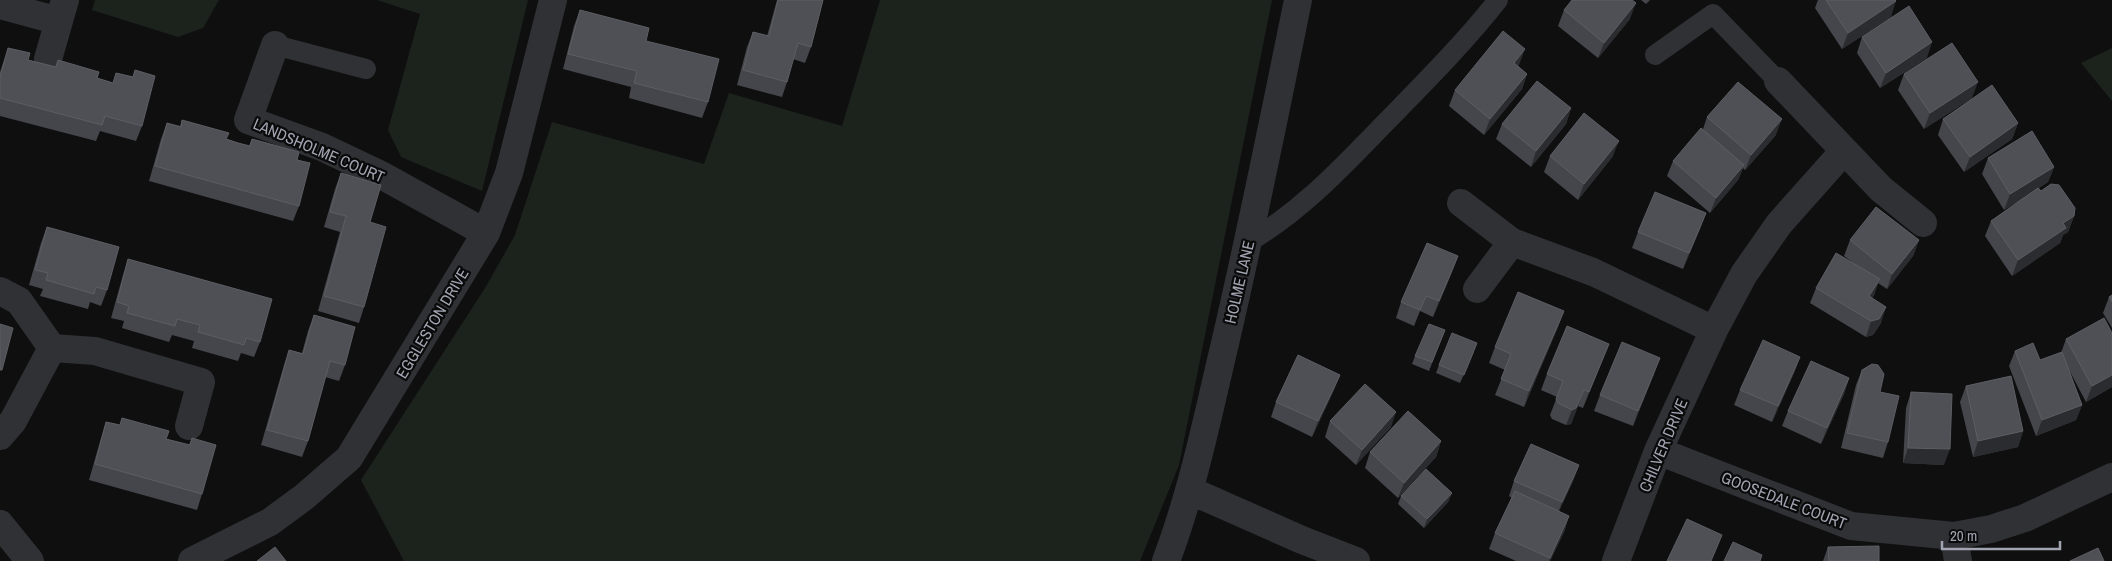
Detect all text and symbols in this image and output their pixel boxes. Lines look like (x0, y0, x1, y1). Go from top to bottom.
street label: LANDSHOLME COURT (250, 112, 388, 188)
street label: HOLME LANE (1219, 238, 1259, 326)
street label: EGGLESTON DRIVE (390, 264, 474, 382)
street label: CHILVER DRIVE (1633, 395, 1693, 495)
street label: GOOSEDALE COURT (1718, 466, 1850, 534)
scale bar (1942, 518, 2060, 550)
text: 20 m (1950, 525, 1977, 546)

